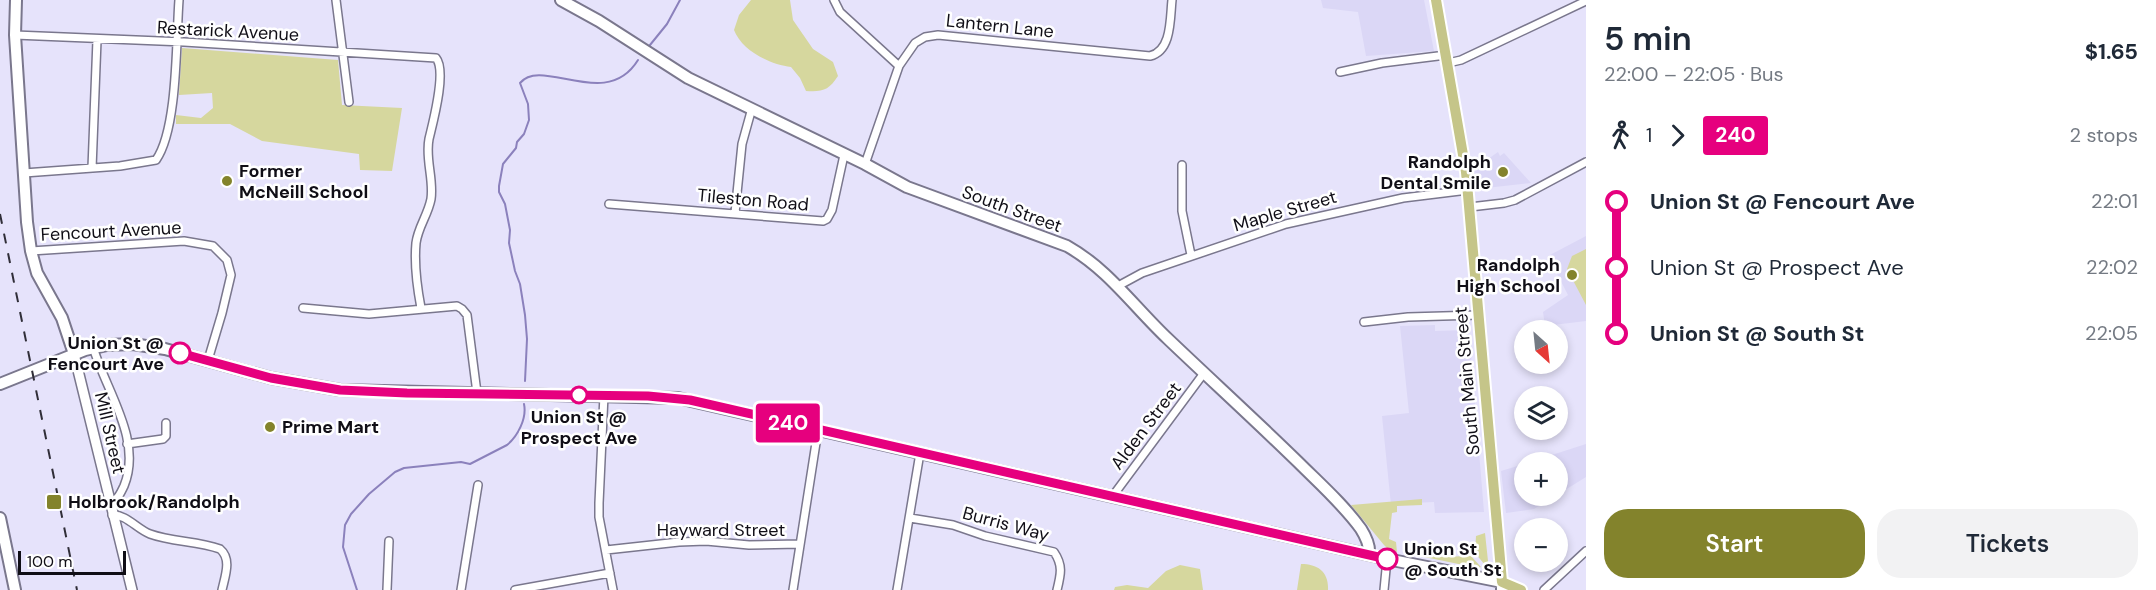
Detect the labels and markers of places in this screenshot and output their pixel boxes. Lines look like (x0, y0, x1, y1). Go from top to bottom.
place label: Randolph Dental Smile (1381, 150, 1491, 195)
place label: Former McNeill School (239, 159, 368, 204)
marker: Randolph Dental Smile (1496, 165, 1510, 179)
marker: Former McNeill School (220, 174, 234, 188)
place label: Randolph High School (1456, 253, 1560, 298)
marker: Randolph High School (1565, 268, 1579, 282)
place label: Union St @ Fencourt Ave (48, 331, 164, 376)
marker: Union St @ Fencourt Ave (169, 342, 191, 364)
marker: Union St @ Prospect Ave (570, 386, 588, 404)
place label: Union St @ Prospect Ave (521, 405, 637, 450)
place label: Prime Mart (282, 415, 379, 439)
marker: Prime Mart (263, 420, 277, 434)
place label: Holbrook/Randolph (68, 490, 240, 514)
marker: Holbrook/Randolph (45, 493, 63, 511)
place label: Union St @ South St (1404, 537, 1502, 582)
marker: Union St @ South St (1376, 548, 1398, 570)

